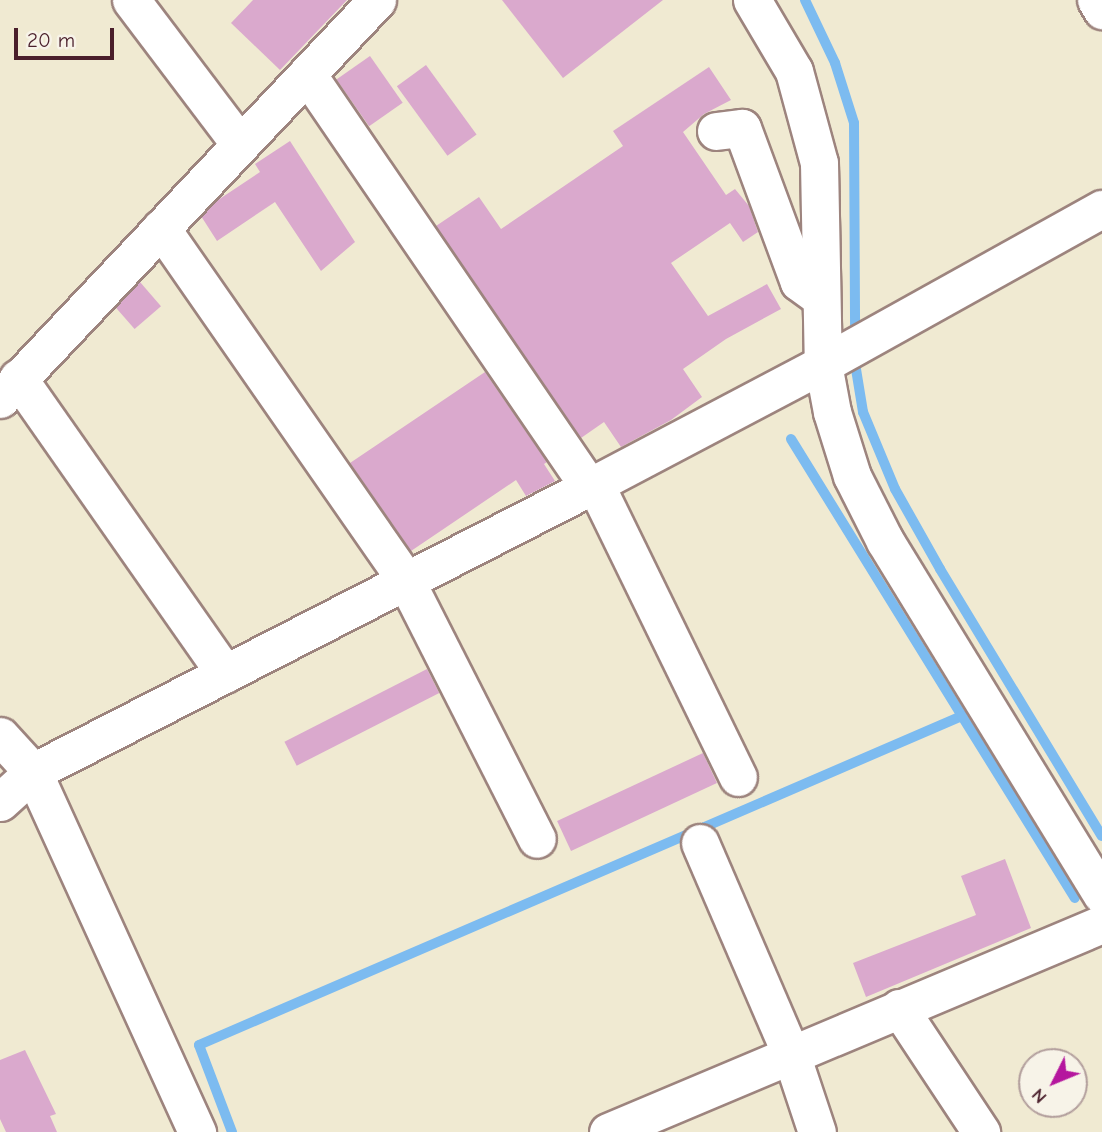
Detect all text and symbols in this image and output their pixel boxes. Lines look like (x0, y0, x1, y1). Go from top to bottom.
scale bar (18, 14, 117, 58)
text: 20 m (27, 28, 75, 52)
north arrow (1018, 1048, 1088, 1118)
text: N (1027, 1084, 1051, 1108)

